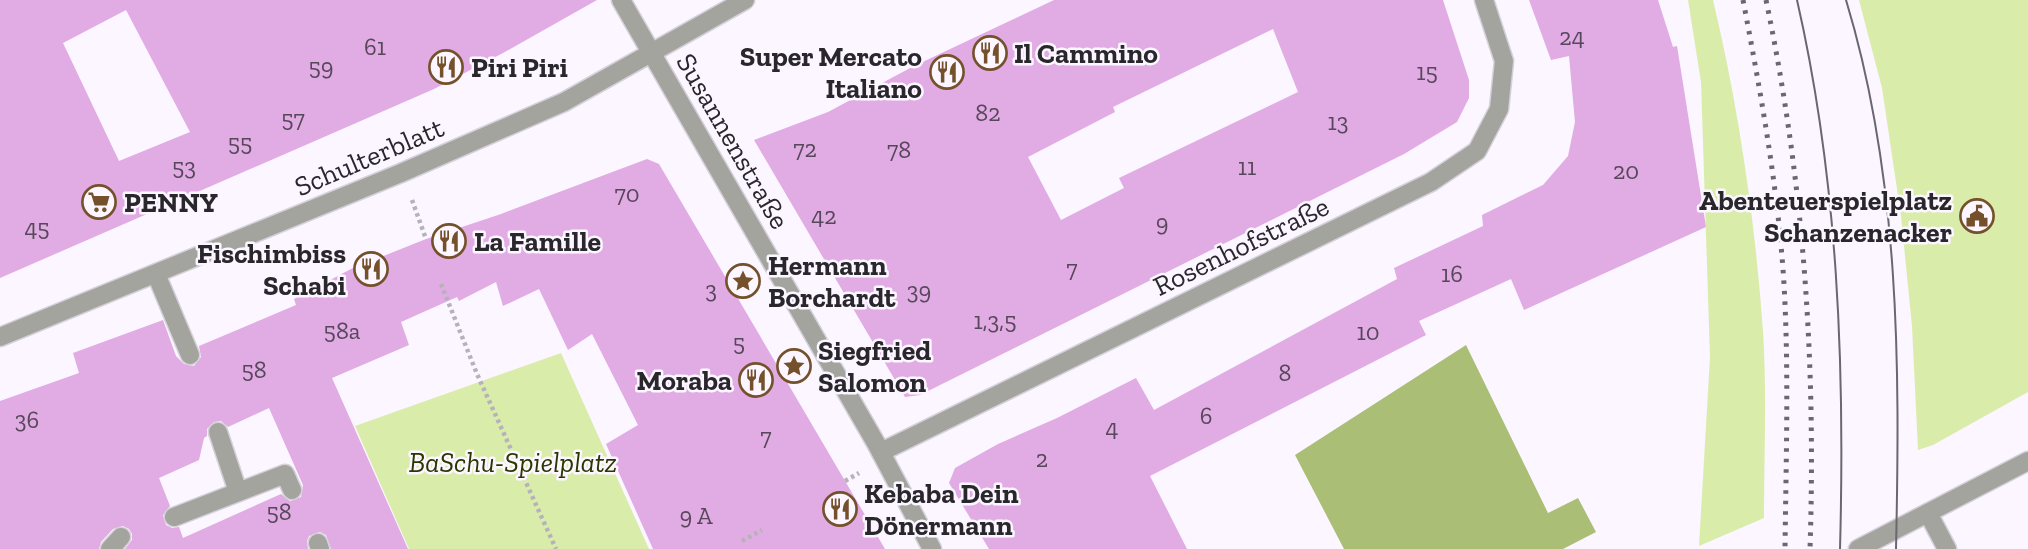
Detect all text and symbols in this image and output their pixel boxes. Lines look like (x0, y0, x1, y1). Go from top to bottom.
house number: 24 (1559, 22, 1585, 51)
house number: 61 (364, 32, 386, 61)
restaurant icon: Il Cammino (971, 34, 1009, 72)
place label: Il Cammino (1014, 37, 1158, 70)
place label: Super Mercato Italiano (740, 40, 922, 105)
street label: Susannenstraße (669, 47, 797, 235)
restaurant icon: Piri Piri (427, 48, 465, 86)
place label: Piri Piri (471, 51, 568, 84)
house number: 59 (308, 52, 334, 81)
restaurant icon: Super Mercato Italiano (928, 53, 966, 91)
house number: 15 (1416, 57, 1438, 86)
house number: 82 (975, 98, 1001, 127)
house number: 57 (281, 104, 305, 133)
house number: 13 (1328, 107, 1348, 136)
street label: Schulterblatt (290, 111, 449, 203)
house number: 55 (228, 128, 252, 157)
house number: 72 (793, 134, 817, 163)
house number: 78 (887, 135, 911, 164)
house number: 53 (172, 152, 196, 181)
house number: 11 (1238, 152, 1256, 181)
house number: 20 (1613, 156, 1639, 185)
house number: 70 (614, 179, 640, 208)
supermarket icon: PENNY (80, 183, 118, 221)
place label: Abenteuerspielplatz Schanzenacker (1699, 184, 1952, 249)
place label: PENNY (124, 186, 218, 219)
street label: Rosenhofstraße (1148, 189, 1334, 303)
public building icon: Abenteuerspielplatz Schanzenacker (1958, 197, 1996, 235)
house number: 42 (811, 201, 837, 230)
house number: 9 (1156, 208, 1168, 237)
house number: 45 (24, 213, 50, 242)
restaurant icon: La Famille (430, 222, 468, 260)
place label: La Famille (474, 225, 601, 258)
place label: Fischimbiss Schabi (197, 237, 346, 302)
place label: Hermann Borchardt (768, 249, 896, 314)
restaurant icon: Fischimbiss Schabi (352, 250, 390, 288)
house number: 7 (1066, 254, 1078, 283)
house number: 16 (1441, 259, 1463, 288)
place icon: Hermann Borchardt (724, 262, 762, 300)
house number: 3 (705, 275, 717, 304)
house number: 39 (907, 276, 931, 305)
house number: 1,3,5 (974, 306, 1016, 335)
house number: 58a (324, 316, 361, 345)
house number: 10 (1356, 317, 1380, 346)
house number: 5 (733, 328, 745, 357)
place label: Siegfried Salomon (818, 334, 931, 399)
place icon: Siegfried Salomon (775, 347, 813, 385)
house number: 58 (241, 355, 267, 384)
house number: 8 (1279, 358, 1291, 387)
restaurant icon: Moraba (737, 361, 775, 399)
place label: Moraba (637, 364, 732, 397)
house number: 6 (1200, 401, 1212, 430)
house number: 36 (15, 405, 39, 434)
house number: 4 (1106, 413, 1119, 442)
house number: 7 (760, 422, 772, 451)
house number: 2 (1036, 444, 1048, 473)
park label: BaSchu-Spielplatz (409, 446, 617, 479)
place label: Kebaba Dein Dönermann (864, 477, 1019, 542)
restaurant icon: Kebaba Dein Dönermann (821, 490, 859, 528)
house number: 58 (266, 497, 292, 526)
house number: 9 A (679, 501, 713, 530)

